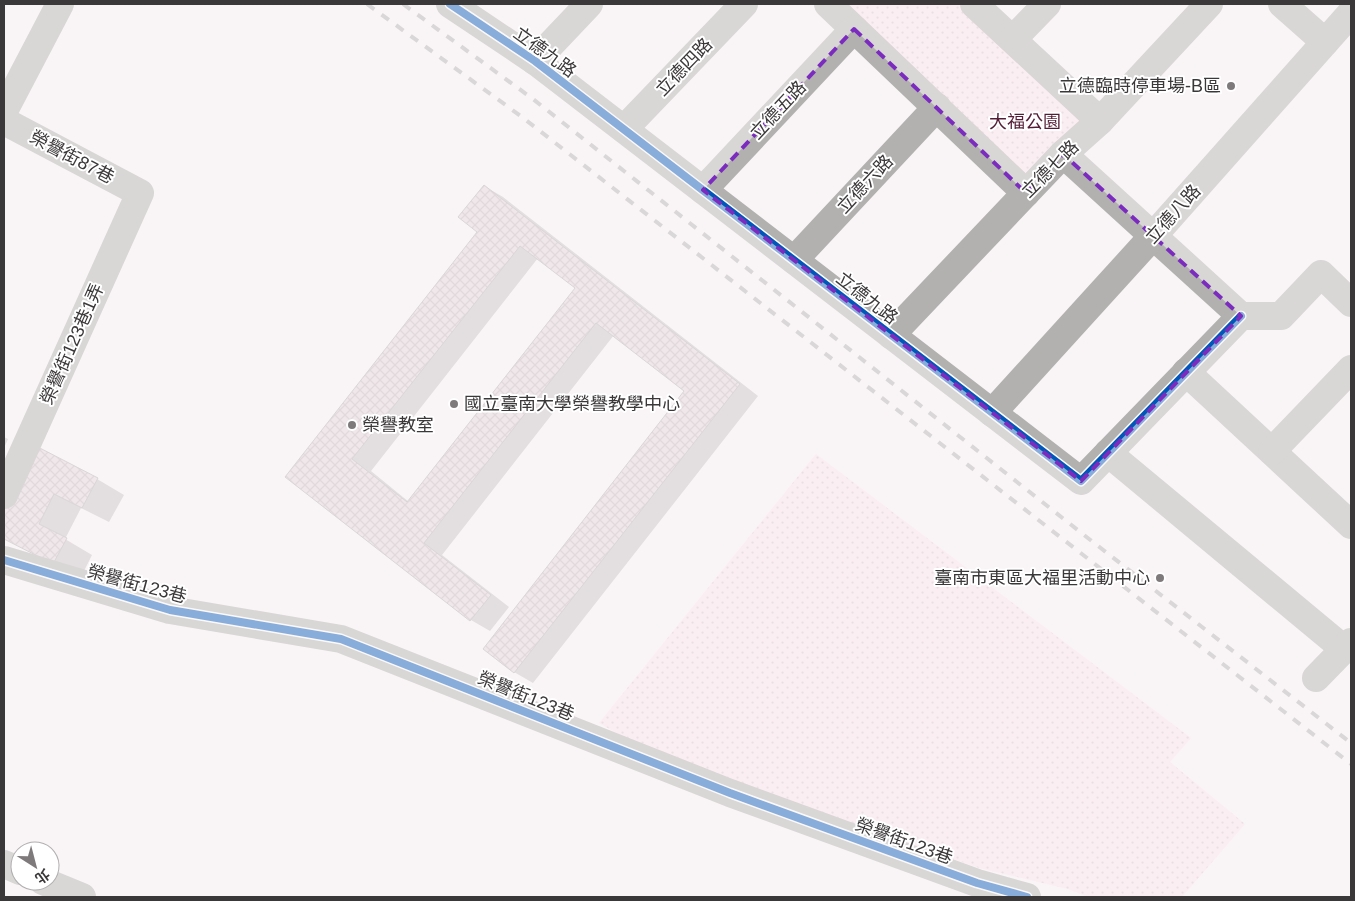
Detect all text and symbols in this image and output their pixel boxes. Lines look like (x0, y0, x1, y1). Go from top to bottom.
street label: 立德九路 (510, 23, 580, 81)
street label: 立德四路 (652, 34, 716, 100)
place label: 立德臨時停車場-B區 (1059, 76, 1221, 96)
street label: 立德五路 (746, 77, 810, 143)
marker: 立德臨時停車場-B區 (1225, 80, 1237, 92)
park label: 大福公園 (989, 112, 1061, 132)
street label: 榮譽街87巷 (27, 127, 117, 187)
street label: 立德七路 (1017, 136, 1083, 202)
street label: 立德六路 (833, 151, 897, 217)
street label: 立德八路 (1141, 181, 1205, 247)
street label: 立德九路 (832, 268, 902, 328)
street label: 榮譽街123巷1弄 (36, 281, 108, 407)
place label: 國立臺南大學榮譽教學中心 (464, 394, 680, 414)
marker: 國立臺南大學榮譽教學中心 (448, 398, 460, 410)
place label: 榮譽教室 (362, 415, 434, 435)
marker: 榮譽教室 (346, 419, 358, 431)
street label: 榮譽街123巷 (85, 561, 189, 607)
place label: 臺南市東區大福里活動中心 (934, 568, 1150, 588)
marker: 臺南市東區大福里活動中心 (1154, 572, 1166, 584)
street label: 榮譽街123巷 (475, 668, 577, 724)
street label: 榮譽街123巷 (853, 814, 955, 868)
north arrow (10, 841, 60, 891)
text: 北 (32, 866, 53, 887)

